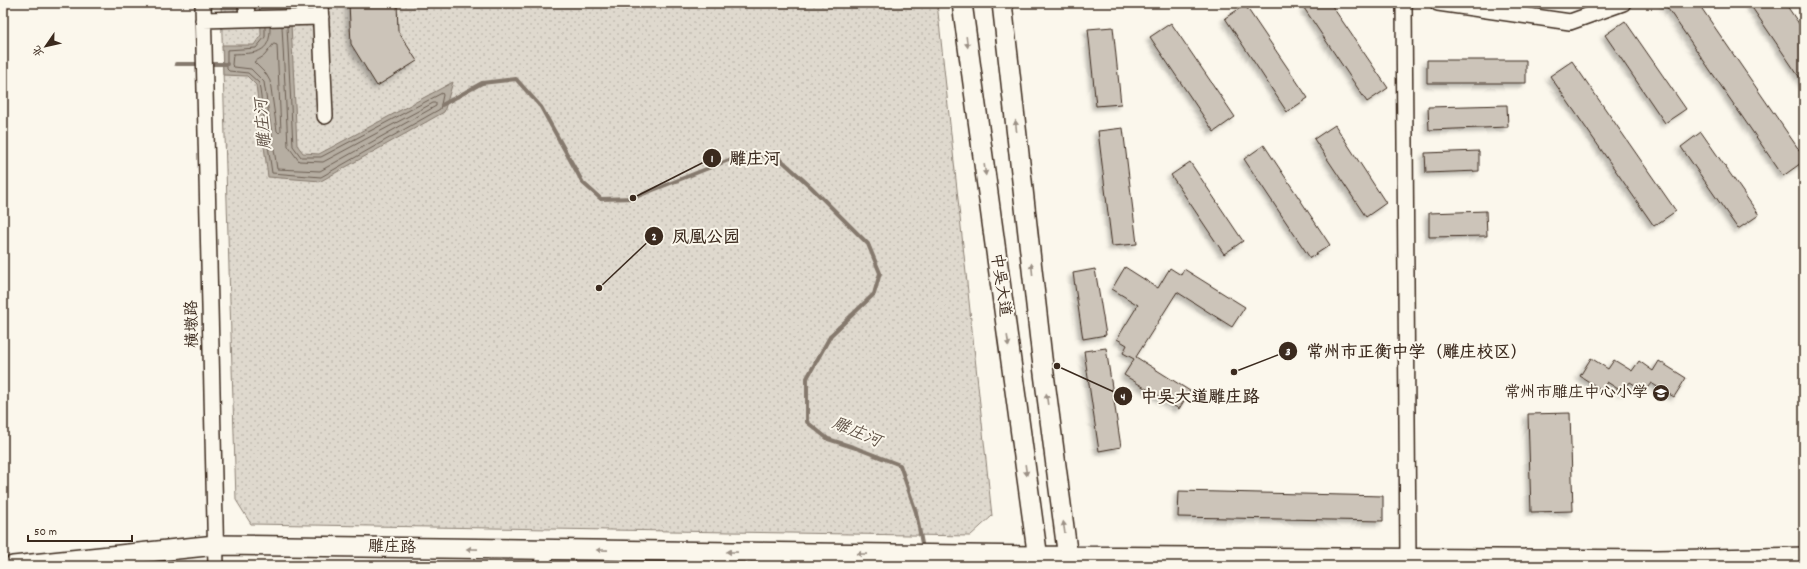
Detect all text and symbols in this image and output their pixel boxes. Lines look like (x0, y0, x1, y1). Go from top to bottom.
north arrow (26, 26, 66, 66)
one-way arrow (964, 36, 970, 48)
text: 北 (30, 41, 49, 60)
water label: 雕庄河 (251, 95, 279, 150)
one-way arrow (1012, 120, 1019, 132)
callout: 雕庄河 (702, 143, 789, 172)
text: 雕庄河 (730, 149, 781, 173)
text: 1 (711, 151, 714, 168)
one-way arrow (982, 164, 988, 177)
callout: 凤凰公园 (644, 222, 748, 251)
text: 凤凰公园 (672, 227, 740, 251)
text: 2 (651, 229, 657, 246)
street label: 中吴大道 (984, 252, 1016, 318)
one-way arrow (1028, 263, 1035, 275)
street label: 横墩路 (181, 300, 205, 348)
one-way arrow (1005, 335, 1011, 347)
callout: 常州市正衡中学（雕庄校区） (1278, 337, 1535, 366)
text: 常州市正衡中学（雕庄校区） (1307, 342, 1528, 366)
text: 3 (1285, 344, 1291, 361)
callout: 中吴大道雕庄路 (1113, 381, 1268, 410)
place label: 常州市雕庄中心小学 (1504, 382, 1648, 405)
school or university icon: 常州市雕庄中心小学 (1651, 383, 1671, 403)
text: 中吴大道雕庄路 (1141, 387, 1260, 411)
text: 4 (1121, 389, 1126, 406)
one-way arrow (1044, 392, 1050, 405)
water label: 雕庄河 (828, 413, 887, 456)
one-way arrow (1023, 464, 1029, 476)
scale bar (28, 517, 132, 543)
one-way arrow (1061, 521, 1067, 533)
text: 50 m (34, 524, 57, 541)
street label: 雕庄路 (368, 536, 416, 560)
one-way arrow (465, 546, 478, 552)
one-way arrow (596, 547, 608, 554)
one-way arrow (725, 549, 738, 555)
one-way arrow (855, 551, 868, 557)

